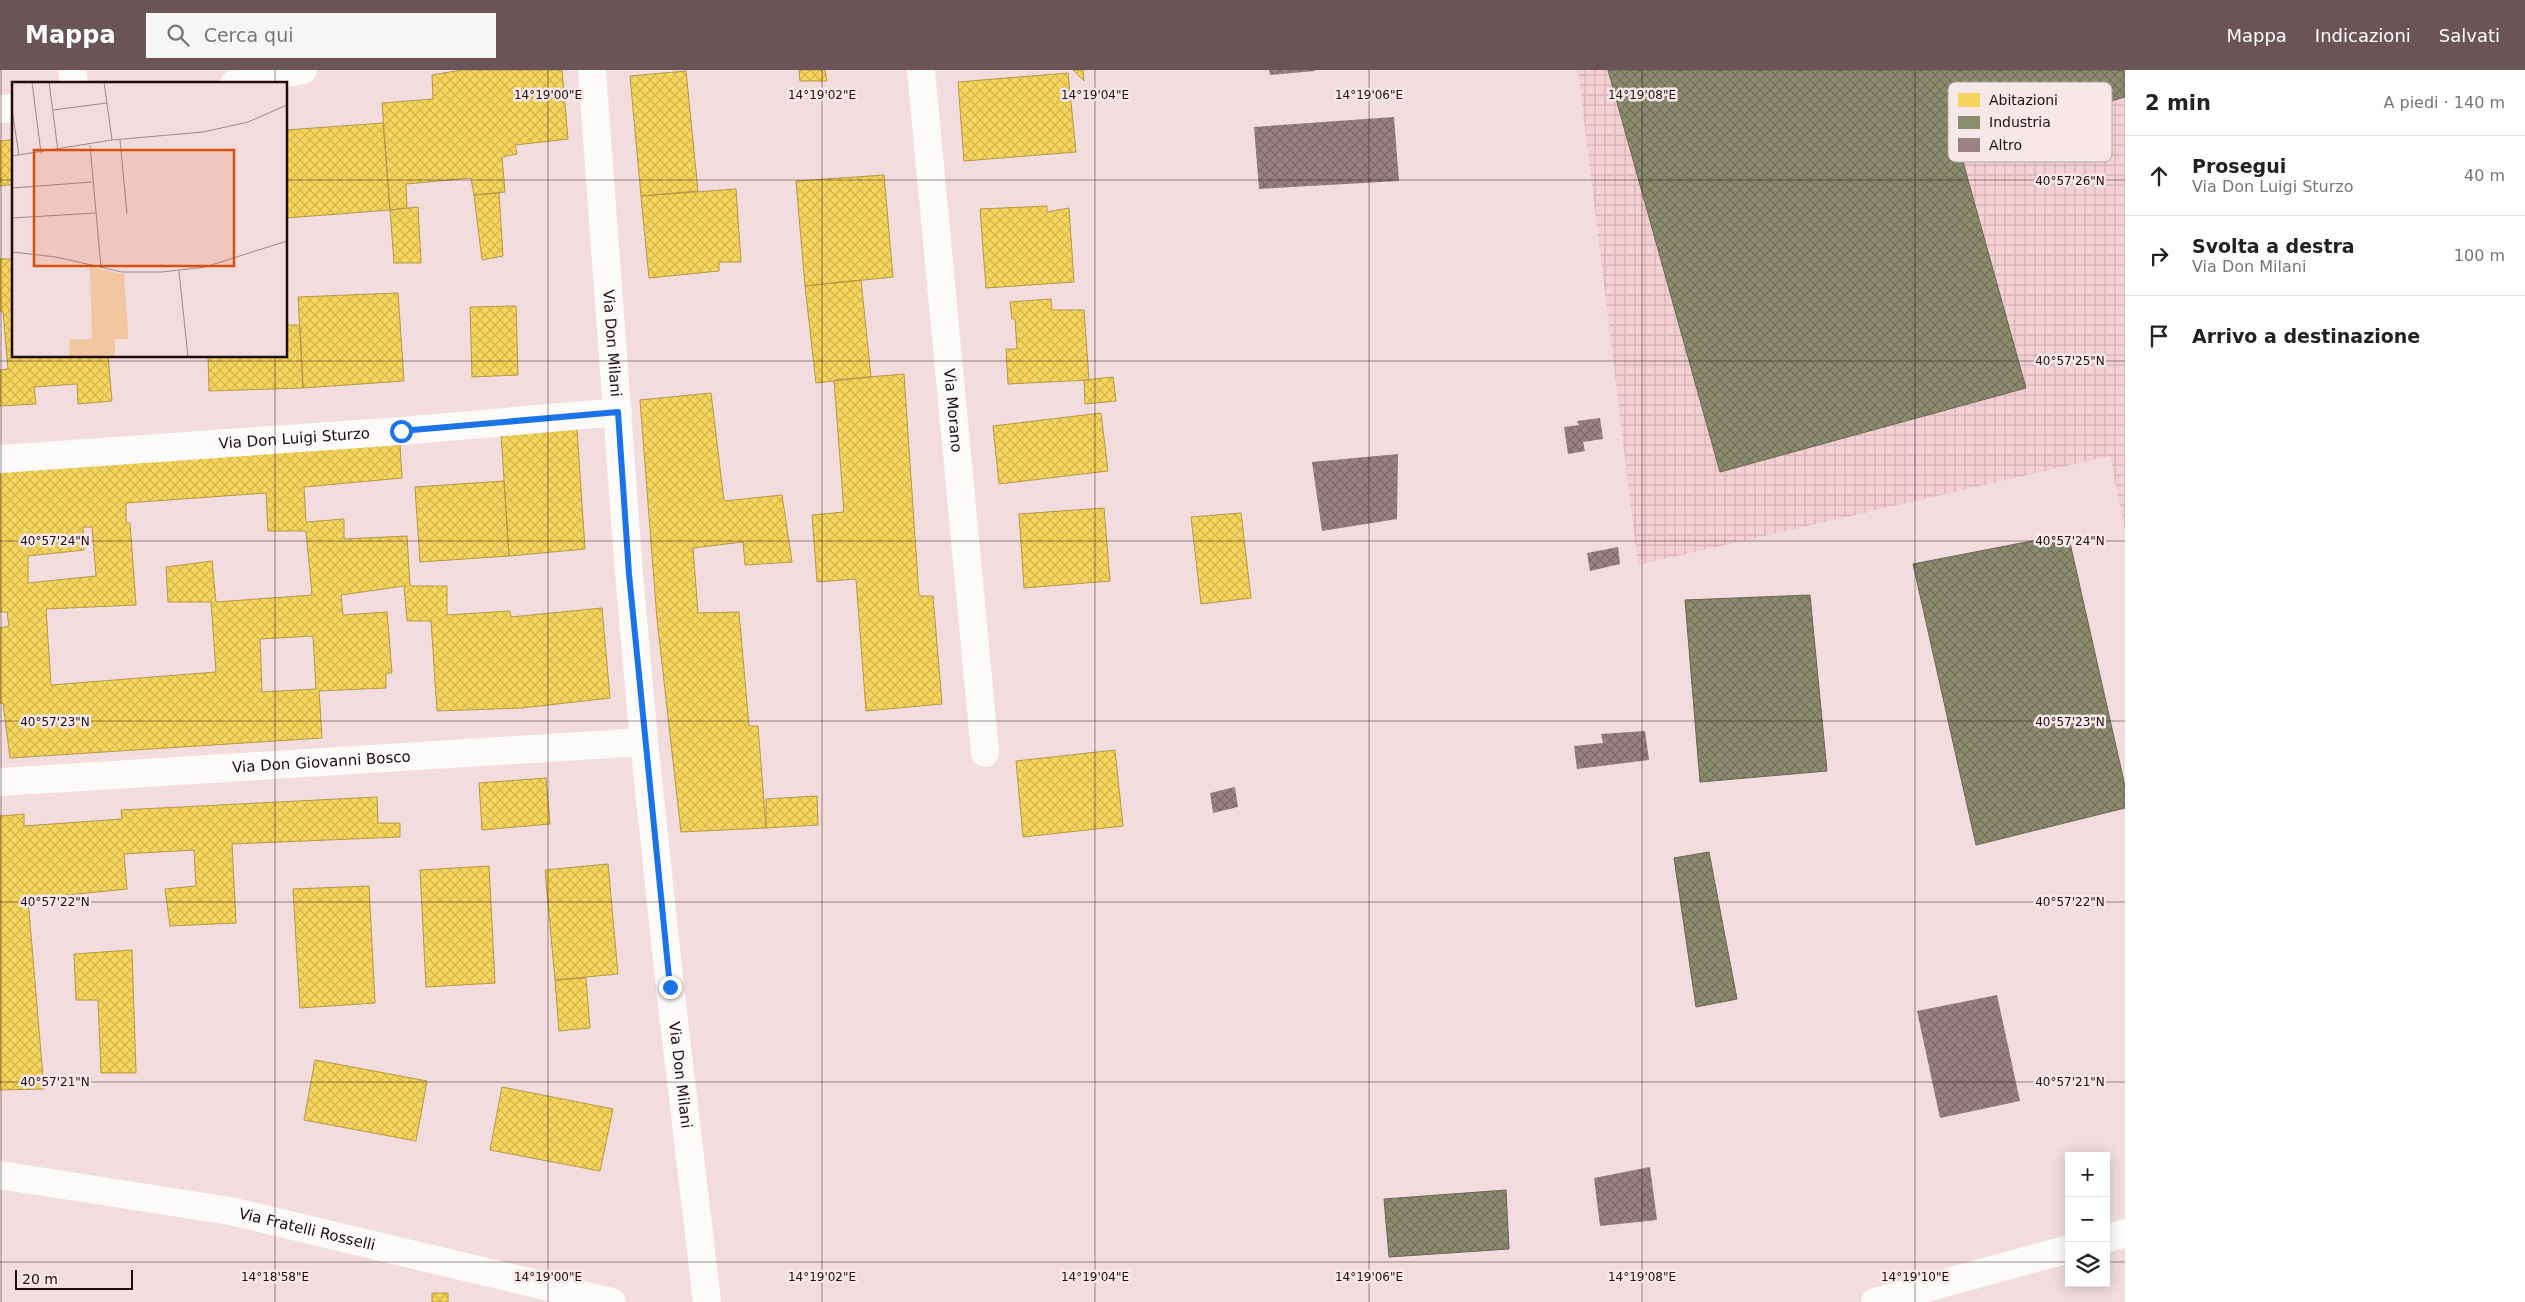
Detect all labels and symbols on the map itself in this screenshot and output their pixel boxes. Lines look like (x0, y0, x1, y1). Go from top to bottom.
inset map (12, 82, 288, 358)
legend (1948, 82, 2112, 162)
text: 14°19'00"E (514, 88, 582, 102)
text: 14°19'02"E (788, 88, 856, 102)
text: 14°19'04"E (1061, 88, 1129, 102)
text: 14°19'06"E (1335, 88, 1403, 102)
text: 14°19'08"E (1608, 88, 1676, 102)
text: Abitazioni (1989, 92, 2058, 108)
text: Industria (1989, 114, 2051, 130)
text: Altro (1989, 137, 2022, 153)
text: 40°57'26"N (2035, 174, 2105, 188)
street label: Via Don Milani (599, 289, 625, 397)
text: 40°57'25"N (2035, 354, 2105, 368)
street label: Via Morano (940, 368, 966, 453)
route start (390, 420, 413, 443)
street label: Via Don Luigi Sturzo (218, 424, 371, 453)
text: 40°57'24"N (20, 534, 90, 548)
text: 40°57'24"N (2035, 534, 2105, 548)
text: 40°57'23"N (20, 715, 90, 729)
text: 40°57'23"N (2035, 715, 2105, 729)
street label: Via Don Giovanni Bosco (232, 748, 411, 777)
text: 40°57'22"N (20, 895, 90, 909)
text: 40°57'22"N (2035, 895, 2105, 909)
route end (659, 976, 682, 999)
street label: Via Don Milani (665, 1021, 696, 1129)
text: 40°57'21"N (20, 1075, 90, 1089)
text: 40°57'21"N (2035, 1075, 2105, 1089)
street label: Via Fratelli Rosselli (237, 1204, 377, 1254)
scale bar (15, 1267, 132, 1290)
text: 14°18'58"E (241, 1270, 309, 1284)
text: 14°19'00"E (514, 1270, 582, 1284)
text: 14°19'02"E (788, 1270, 856, 1284)
text: 14°19'04"E (1061, 1270, 1129, 1284)
text: 14°19'06"E (1335, 1270, 1403, 1284)
text: 14°19'08"E (1608, 1270, 1676, 1284)
text: 14°19'10"E (1881, 1270, 1949, 1284)

